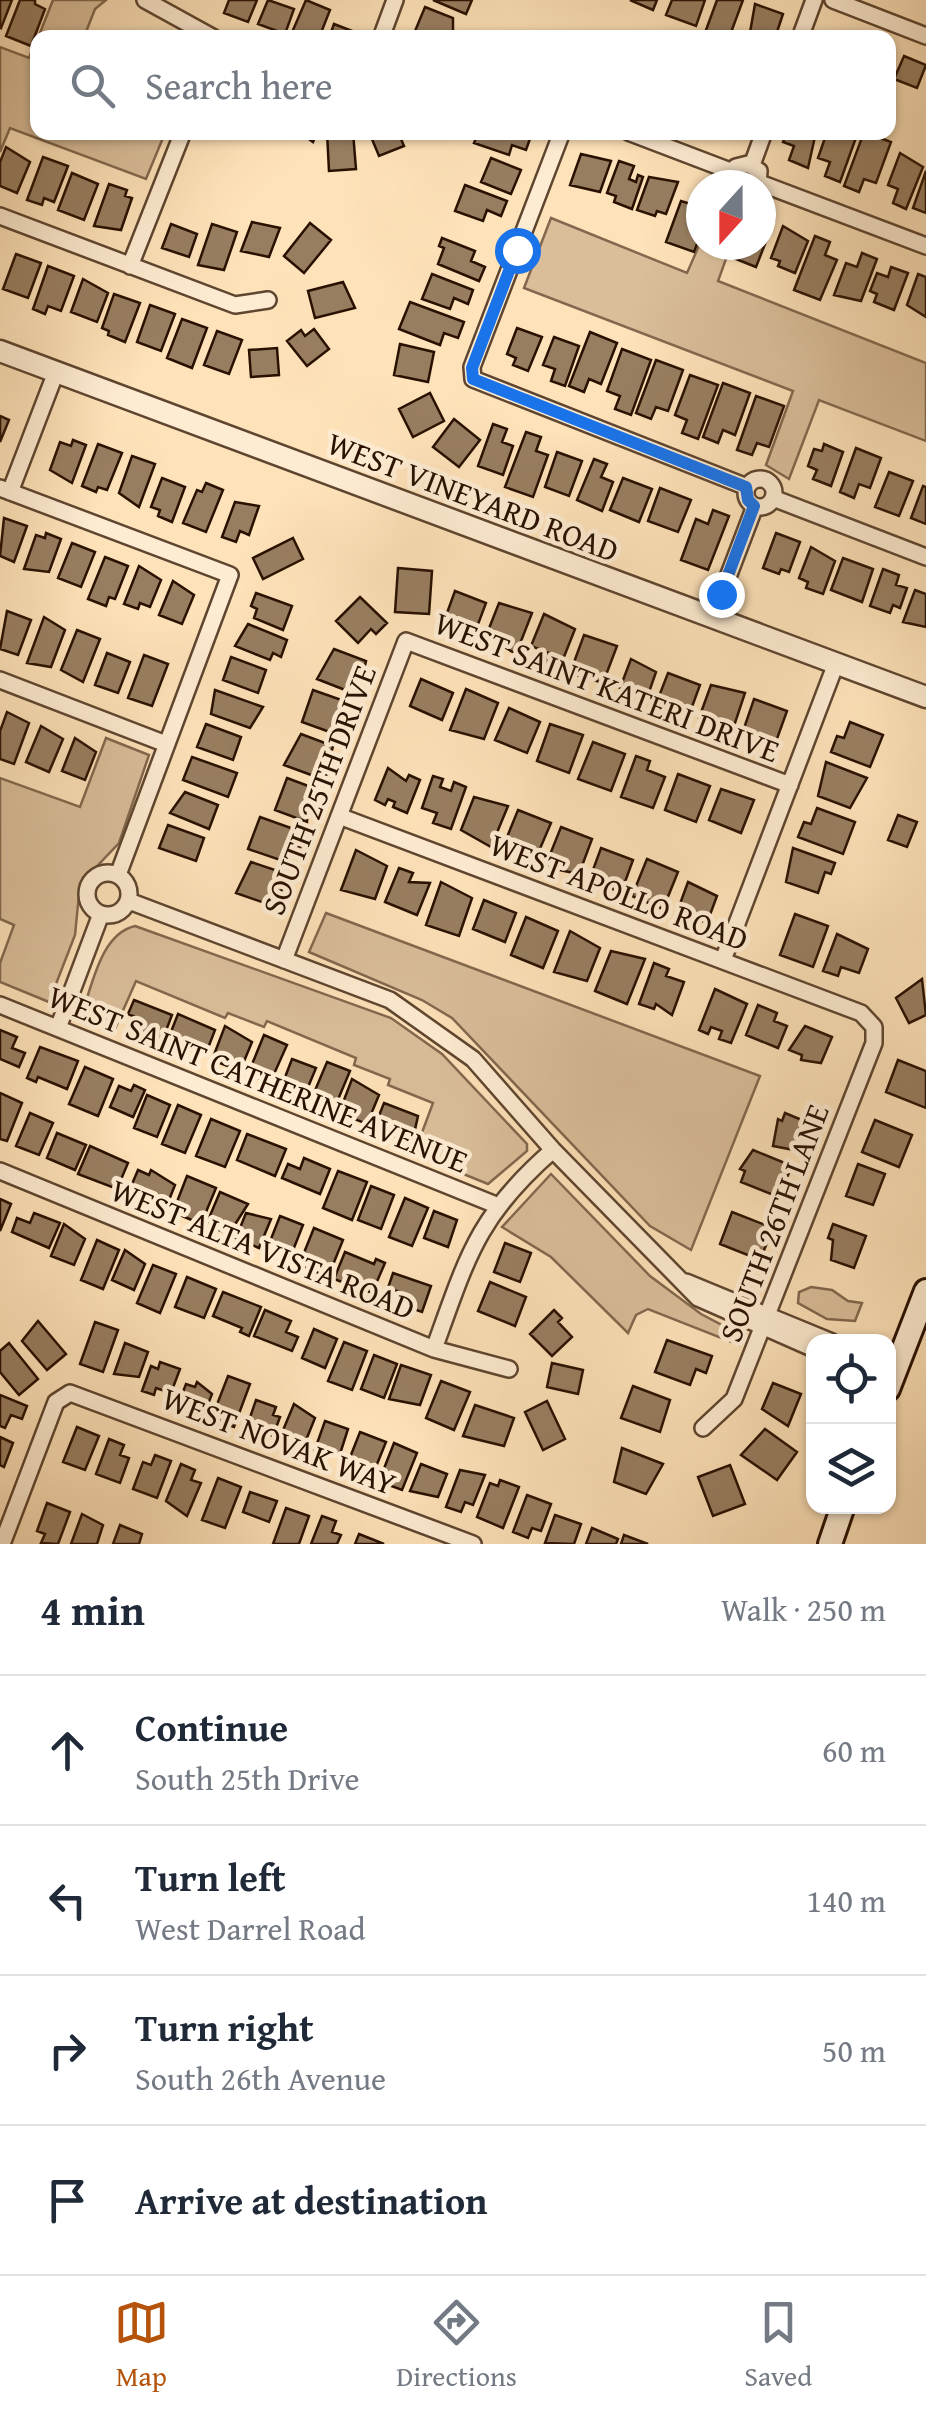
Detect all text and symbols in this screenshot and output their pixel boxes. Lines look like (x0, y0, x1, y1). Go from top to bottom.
search box (30, 30, 896, 140)
text: Search here (145, 57, 333, 113)
icon: search (65, 58, 120, 113)
north arrow (686, 170, 776, 260)
route start (495, 228, 541, 274)
street label: WEST VINEYARD ROAD (321, 419, 626, 574)
route end (699, 572, 745, 618)
street label: WEST SAINT KATERI DRIVE (428, 599, 786, 774)
street label: SOUTH 25TH DRIVE (249, 658, 388, 922)
street label: WEST APOLLO ROAD (483, 821, 755, 962)
street label: WEST SAINT CATHERINE AVENUE (41, 973, 475, 1184)
street label: SOUTH 26TH LANE (707, 1097, 841, 1349)
street label: WEST ALTA VISTA ROAD (104, 1166, 422, 1331)
map controls (806, 1334, 896, 1514)
button: locate (806, 1334, 896, 1424)
street label: WEST NOVAK WAY (155, 1374, 403, 1507)
button: layers (806, 1424, 896, 1514)
text: 4 min (40, 1579, 145, 1640)
text: Walk · 250 m (721, 1586, 886, 1633)
text: Continue (135, 1699, 288, 1755)
icon: ahead (40, 1723, 95, 1778)
text: 60 m (822, 1727, 886, 1774)
text: South 25th Drive (135, 1755, 360, 1802)
text: Turn left (135, 1849, 286, 1905)
icon: left (40, 1873, 95, 1928)
text: 140 m (807, 1877, 886, 1924)
text: West Darrel Road (135, 1905, 365, 1952)
text: Turn right (135, 1999, 314, 2055)
icon: right (40, 2023, 95, 2078)
text: 50 m (822, 2027, 886, 2074)
text: South 26th Avenue (135, 2055, 386, 2102)
text: Arrive at destination (135, 2172, 488, 2228)
icon: arrive (40, 2173, 95, 2228)
tab: Map (114, 2295, 169, 2396)
tab: Directions (396, 2295, 517, 2396)
tab: Saved (744, 2295, 812, 2396)

